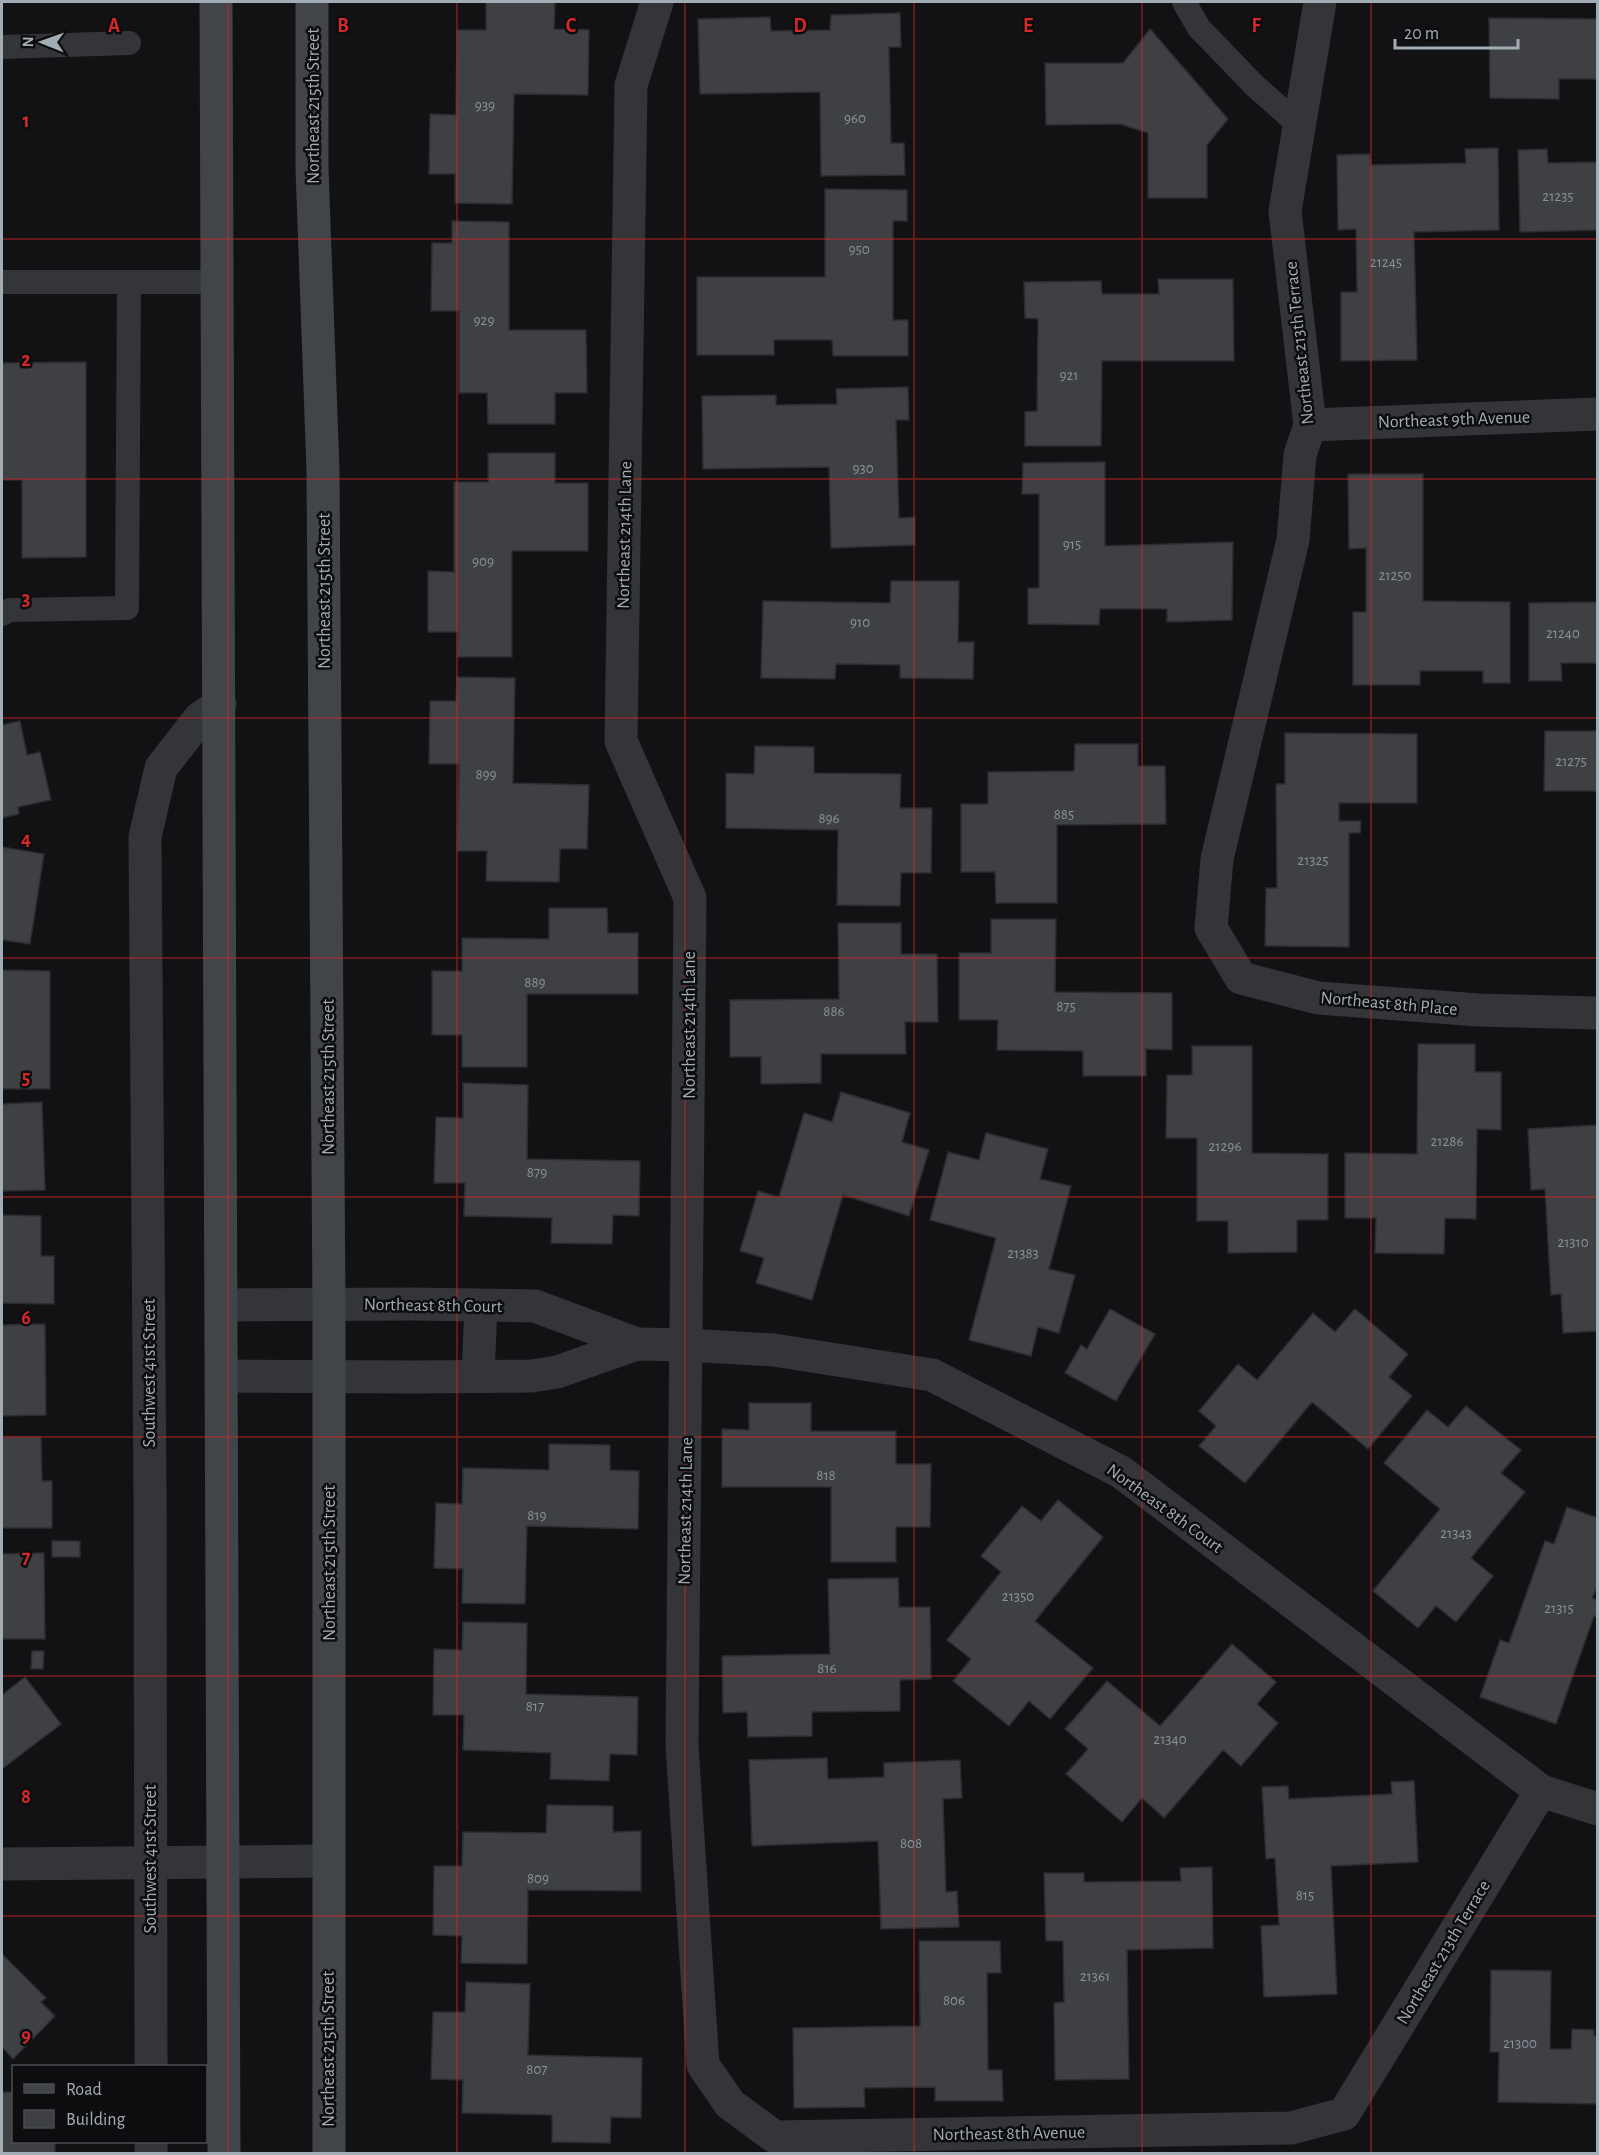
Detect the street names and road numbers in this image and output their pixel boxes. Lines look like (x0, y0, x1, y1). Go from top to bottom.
street label: Northeast 215th Street (305, 28, 323, 184)
street label: Northeast 213th Terrace (1282, 260, 1318, 426)
street label: Northeast 9th Avenue (1378, 408, 1531, 432)
street label: Northeast 214th Lane (615, 461, 635, 609)
street label: Northeast 215th Street (316, 513, 334, 669)
street label: Northeast 214th Lane (681, 951, 699, 1099)
street label: Northeast 8th Place (1320, 989, 1458, 1019)
street label: Northeast 215th Street (320, 999, 338, 1155)
street label: Northeast 8th Court (364, 1296, 503, 1316)
street label: Southwest 41st Street (141, 1298, 159, 1448)
street label: Northeast 214th Lane (676, 1437, 696, 1585)
street label: Northeast 8th Court (1103, 1461, 1226, 1557)
street label: Northeast 215th Street (321, 1485, 339, 1641)
street label: Southwest 41st Street (142, 1784, 160, 1934)
street label: Northeast 213th Terrace (1394, 1877, 1494, 2028)
street label: Northeast 215th Street (320, 1971, 338, 2127)
street label: Northeast 8th Avenue (933, 2124, 1085, 2144)

